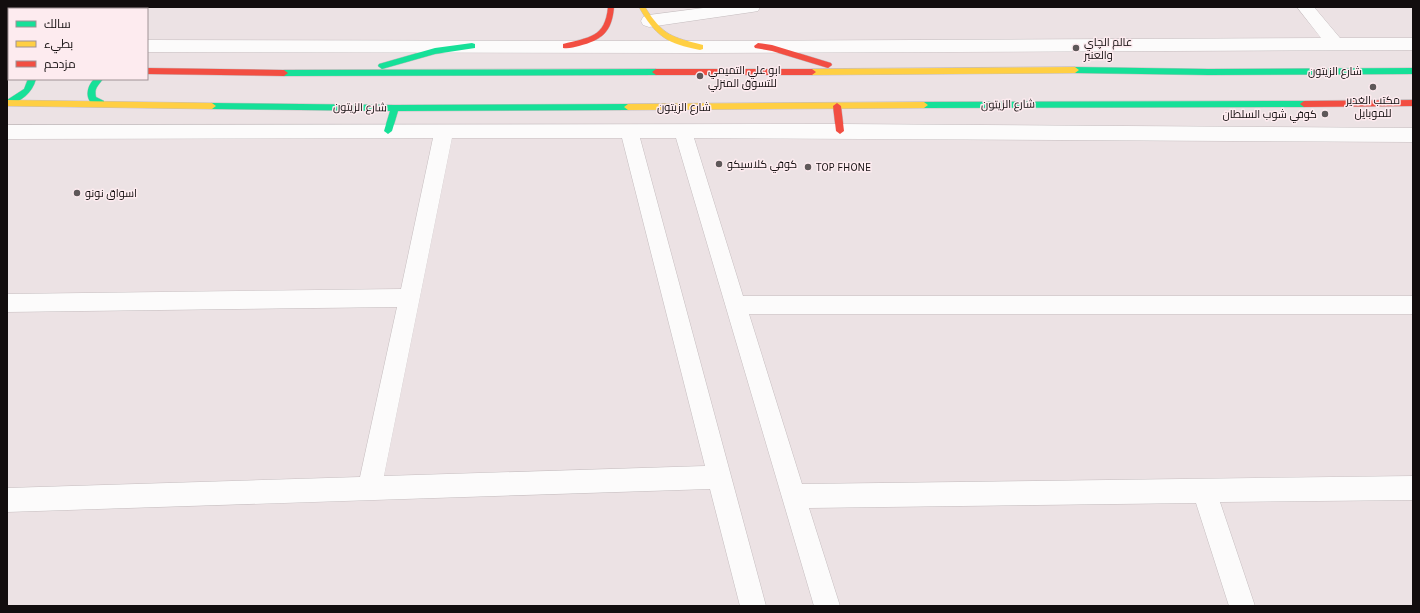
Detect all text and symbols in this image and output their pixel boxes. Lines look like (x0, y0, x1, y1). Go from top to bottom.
legend (8, 8, 148, 80)
text: سالك (44, 17, 71, 31)
place label: عالم الچاي والعنبر (1083, 36, 1132, 62)
text: بطيء (44, 37, 73, 54)
marker: عالم الچاي والعنبر (1071, 43, 1081, 53)
text: مزدحم (44, 57, 76, 72)
place label: ابو علي التميمي للتسوق المنزلي (708, 64, 781, 92)
street label: شارع الزيتون (1308, 65, 1362, 79)
marker: ابو علي التميمي للتسوق المنزلي (695, 71, 705, 81)
marker: مكتب الغدير للموبايل (1368, 82, 1378, 92)
place label: مكتب الغدير للموبايل (1345, 94, 1400, 120)
street label: شارع الزيتون (981, 98, 1035, 112)
street label: شارع الزيتون (333, 101, 387, 115)
street label: شارع الزيتون (657, 101, 711, 115)
place label: كوفي شوب السلطان (1223, 108, 1317, 123)
marker: كوفي شوب السلطان (1320, 109, 1330, 119)
place label: كوفي كلاسيكو (727, 158, 797, 173)
marker: كوفي كلاسيكو (714, 159, 724, 169)
place label: TOP FHONE (816, 161, 871, 174)
marker: TOP FHONE (803, 162, 813, 172)
place label: اسواق نونو (85, 187, 137, 200)
marker: اسواق نونو (72, 188, 82, 198)

